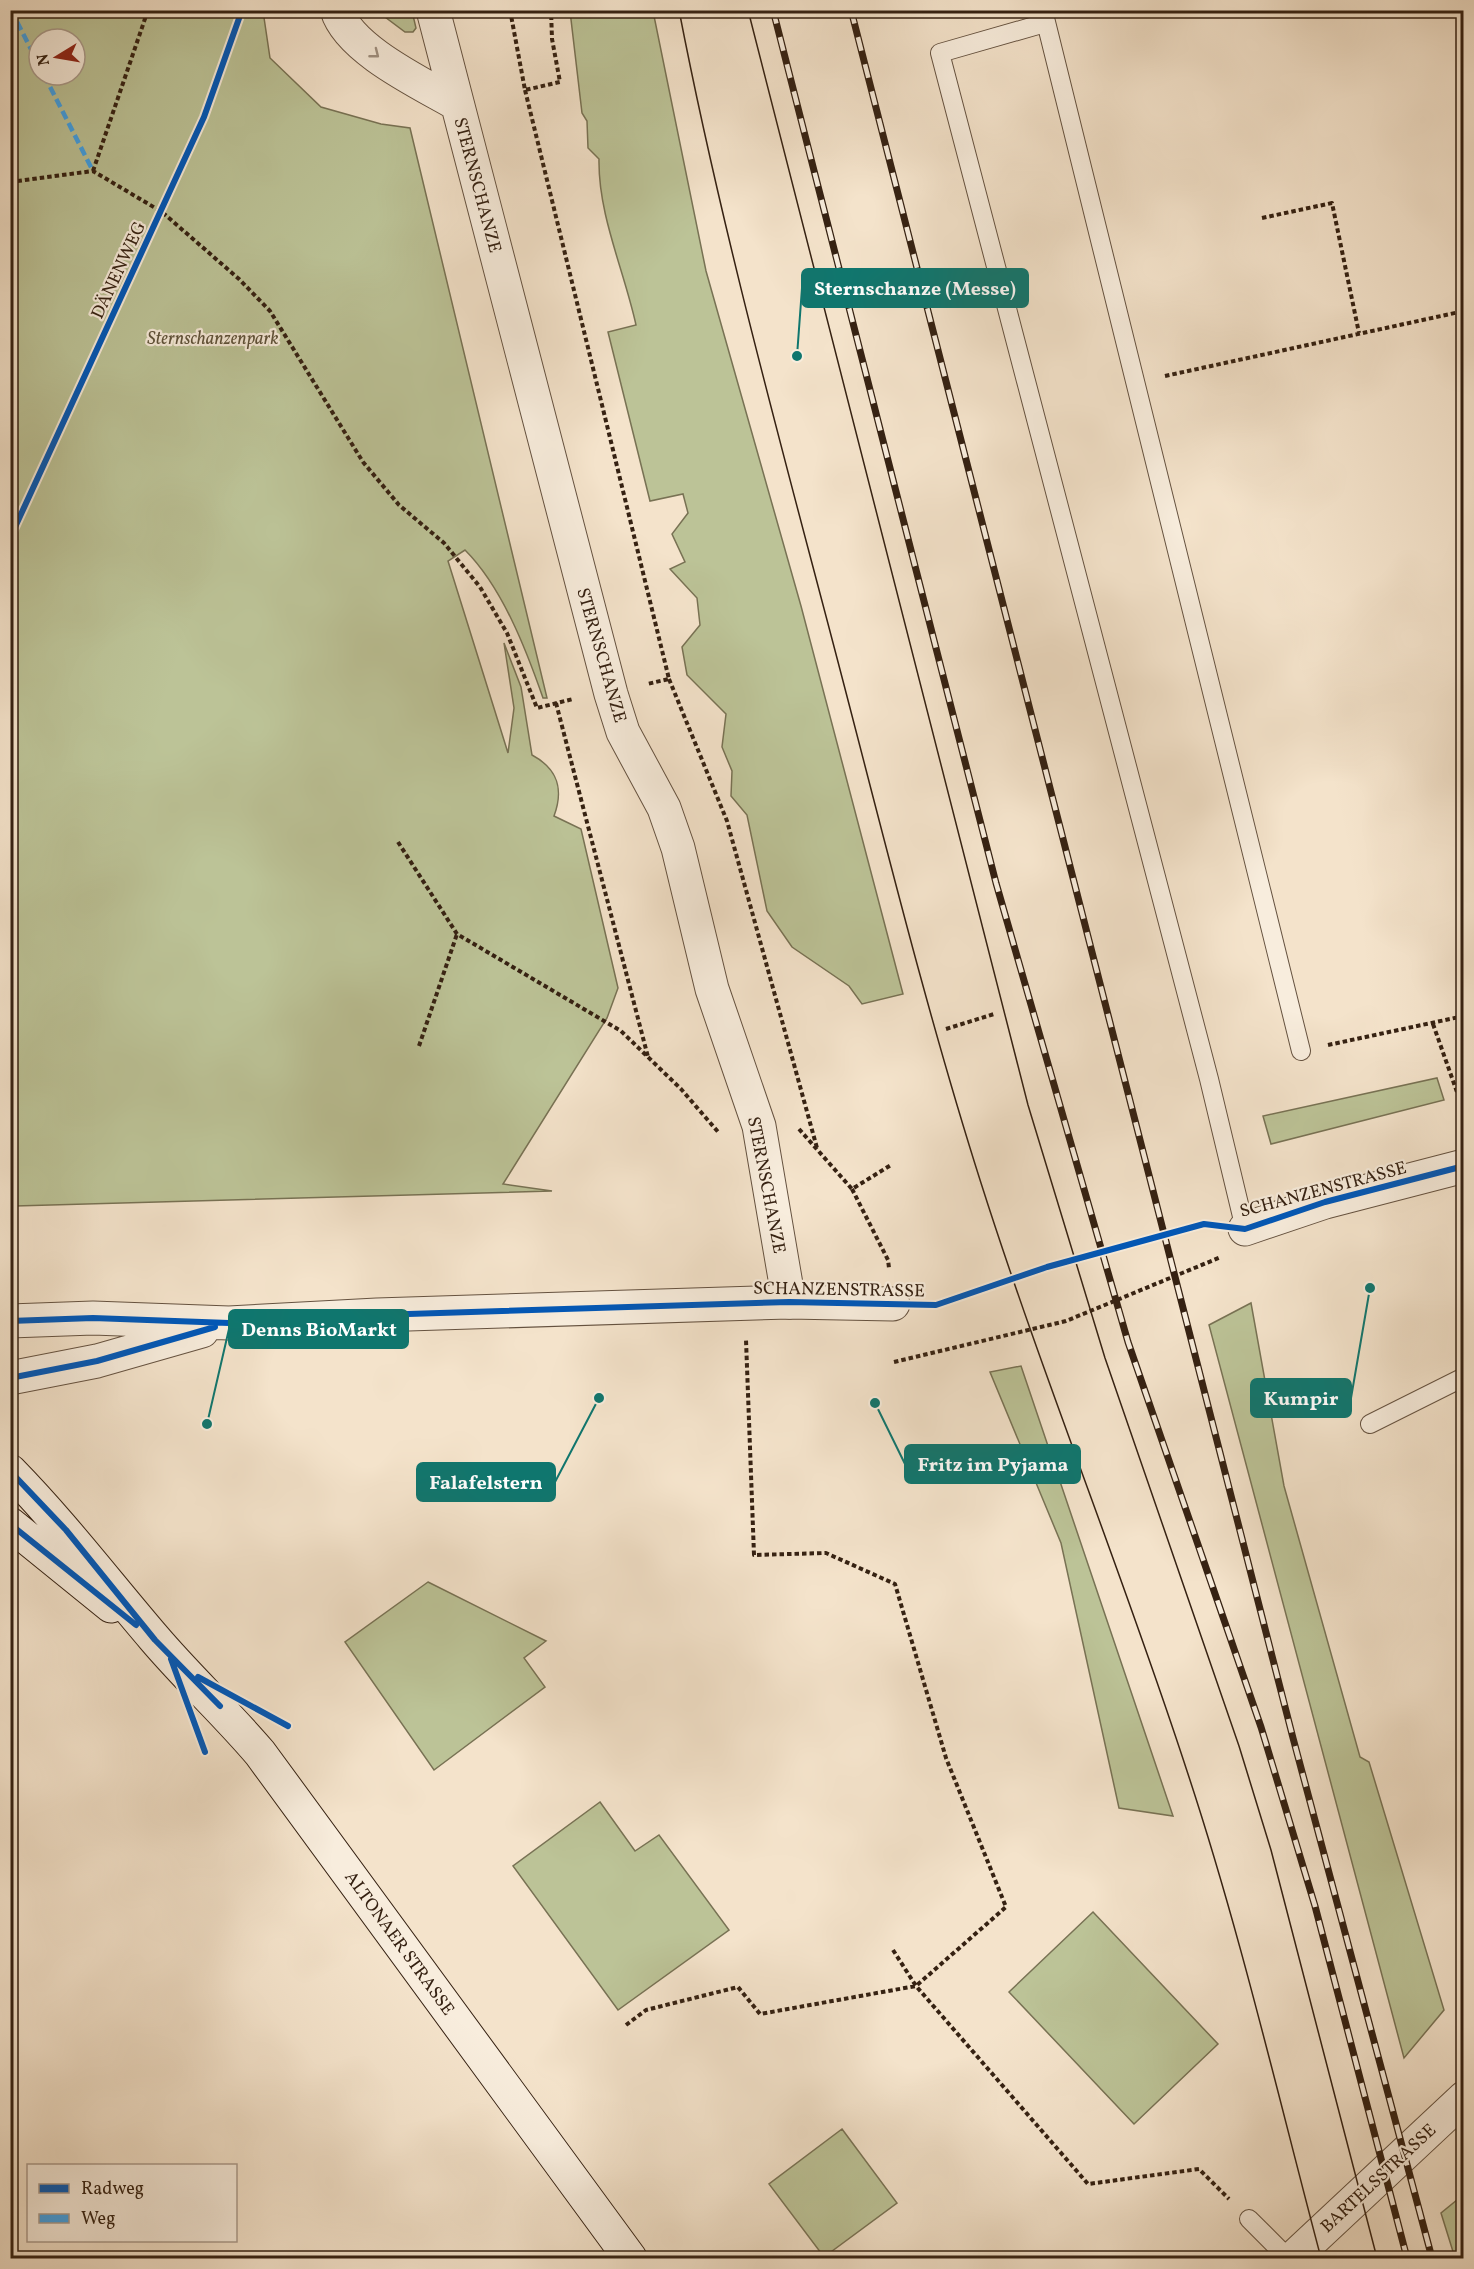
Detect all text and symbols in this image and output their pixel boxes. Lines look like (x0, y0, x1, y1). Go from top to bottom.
north arrow (27, 27, 87, 87)
one-way arrow (368, 46, 379, 57)
text: N (32, 51, 56, 67)
street label: STERNSCHANZE (446, 115, 507, 256)
street label: DÄNENWEG (86, 218, 153, 324)
callout: Sternschanze (Messe) (802, 269, 1028, 307)
text: Sternschanze (Messe) (814, 276, 1016, 304)
park label: Sternschanzenpark (147, 327, 279, 352)
street label: STERNSCHANZE (569, 585, 632, 726)
street label: STERNSCHANZE (740, 1115, 791, 1256)
street label: SCHANZENSTRASSE (1237, 1156, 1410, 1225)
street label: SCHANZENSTRASSE (753, 1277, 925, 1304)
callout: Denns BioMarkt (229, 1310, 408, 1348)
text: Denns BioMarkt (241, 1317, 397, 1345)
callout: Kumpir (1251, 1379, 1351, 1417)
text: Kumpir (1263, 1386, 1339, 1414)
callout: Fritz im Pyjama (905, 1445, 1080, 1483)
text: Fritz im Pyjama (917, 1452, 1069, 1480)
callout: Falafelstern (417, 1463, 555, 1501)
text: Falafelstern (429, 1470, 543, 1498)
street label: ALTONAER STRASSE (338, 1867, 460, 2021)
street label: BARTELSSTRASSE (1316, 2119, 1443, 2239)
legend (27, 2164, 237, 2242)
text: Radweg (81, 2177, 144, 2202)
text: Weg (81, 2207, 115, 2232)

